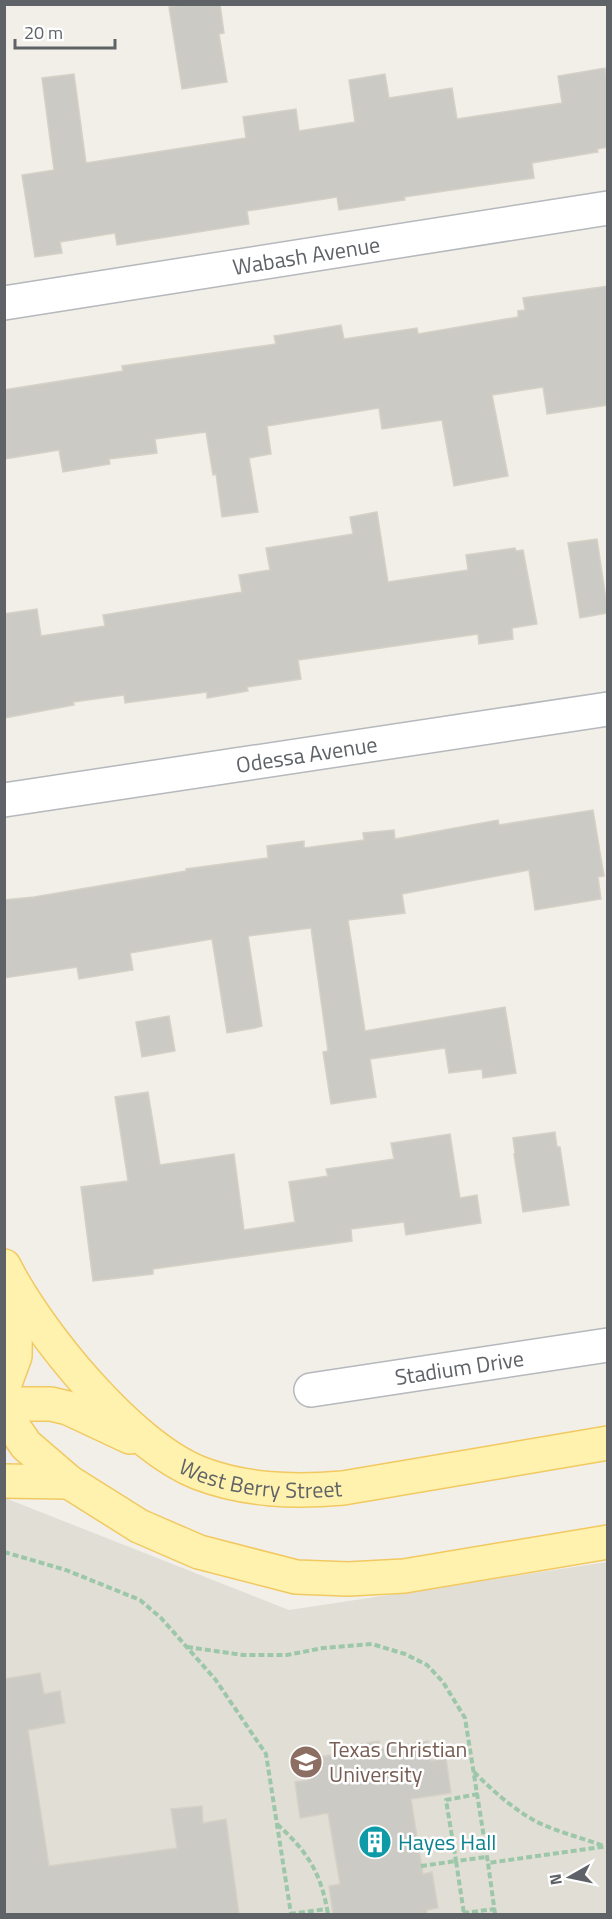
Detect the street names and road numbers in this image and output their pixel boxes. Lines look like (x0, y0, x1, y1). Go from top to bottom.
street label: Wabash Avenue (230, 227, 382, 284)
street label: Odessa Avenue (234, 727, 380, 782)
street label: Stadium Drive (392, 1341, 526, 1394)
street label: West Berry Street (173, 1449, 344, 1507)

